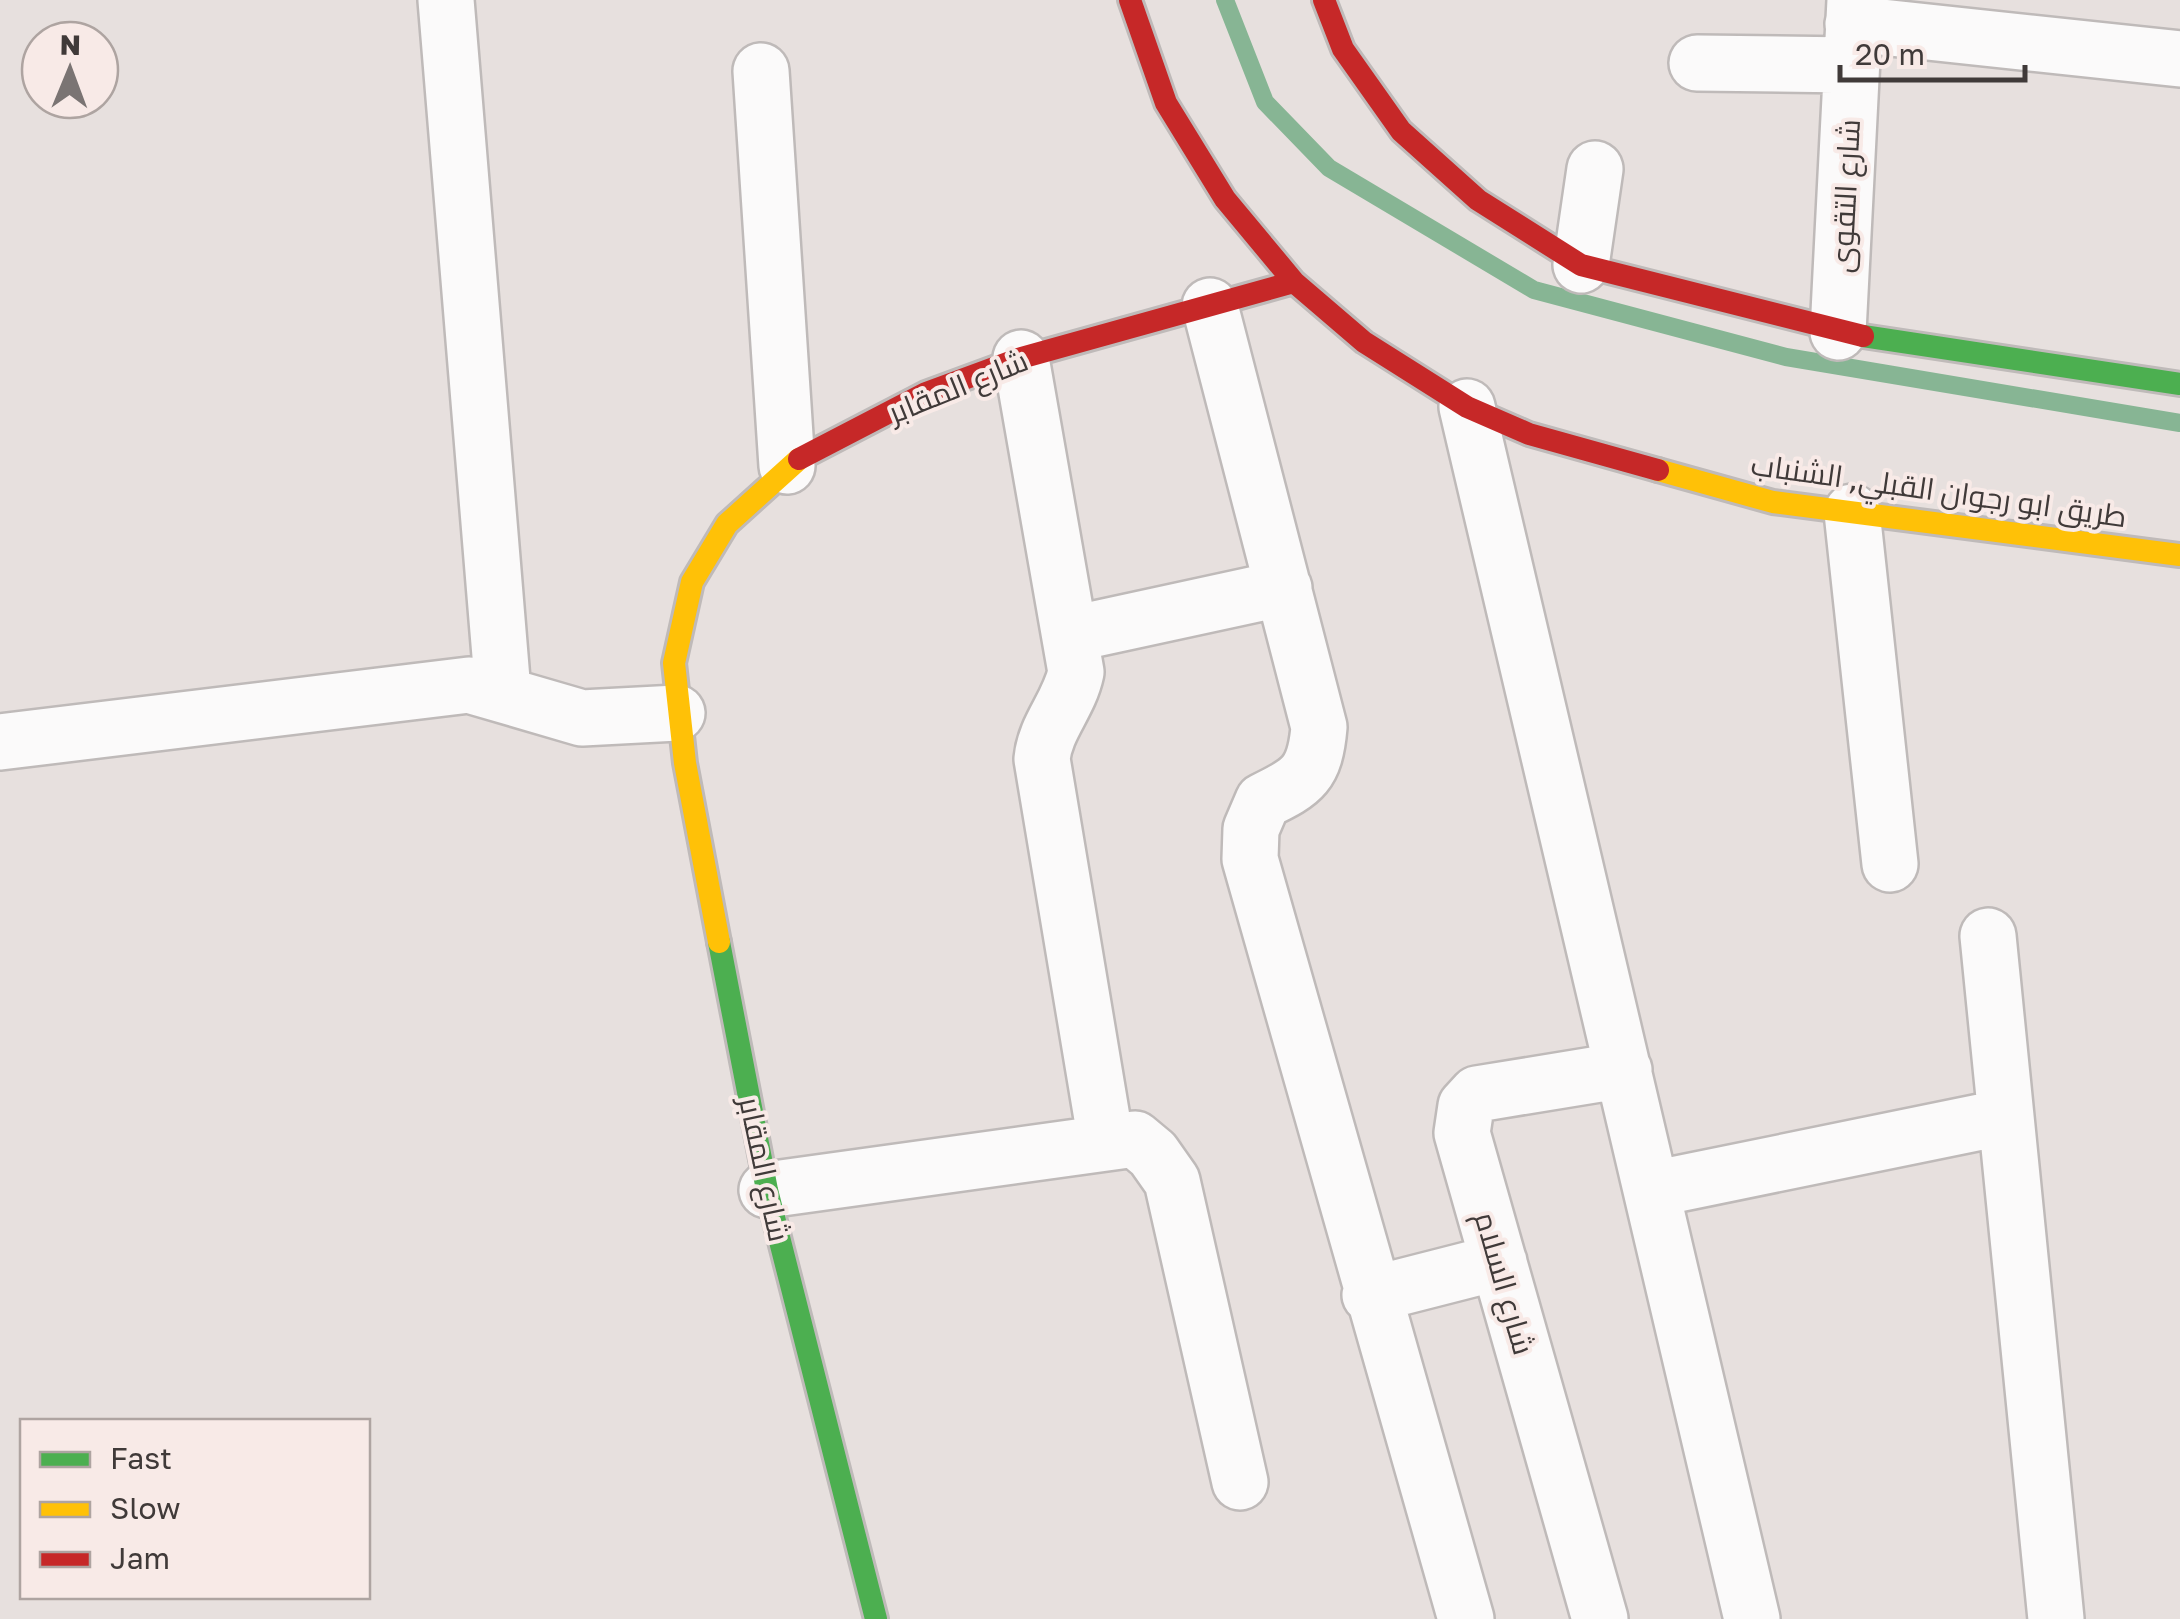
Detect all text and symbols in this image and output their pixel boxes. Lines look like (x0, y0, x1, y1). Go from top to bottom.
north arrow (20, 20, 120, 120)
scale bar (1840, 20, 2025, 82)
text: N (60, 28, 81, 61)
text: 20 m (1855, 36, 1925, 72)
street label: شارع التقوى (1823, 118, 1870, 274)
street label: شارع المقابر (881, 342, 1034, 434)
street label: طريق ابو رجوان القبلي, الشنباب (1748, 446, 2129, 540)
street label: شارع المقابر (729, 1091, 798, 1245)
street label: شارع السلام (1465, 1208, 1543, 1359)
legend (20, 1419, 370, 1599)
text: Fast (110, 1440, 172, 1476)
text: Slow (110, 1490, 181, 1526)
text: Jam (110, 1540, 170, 1576)

